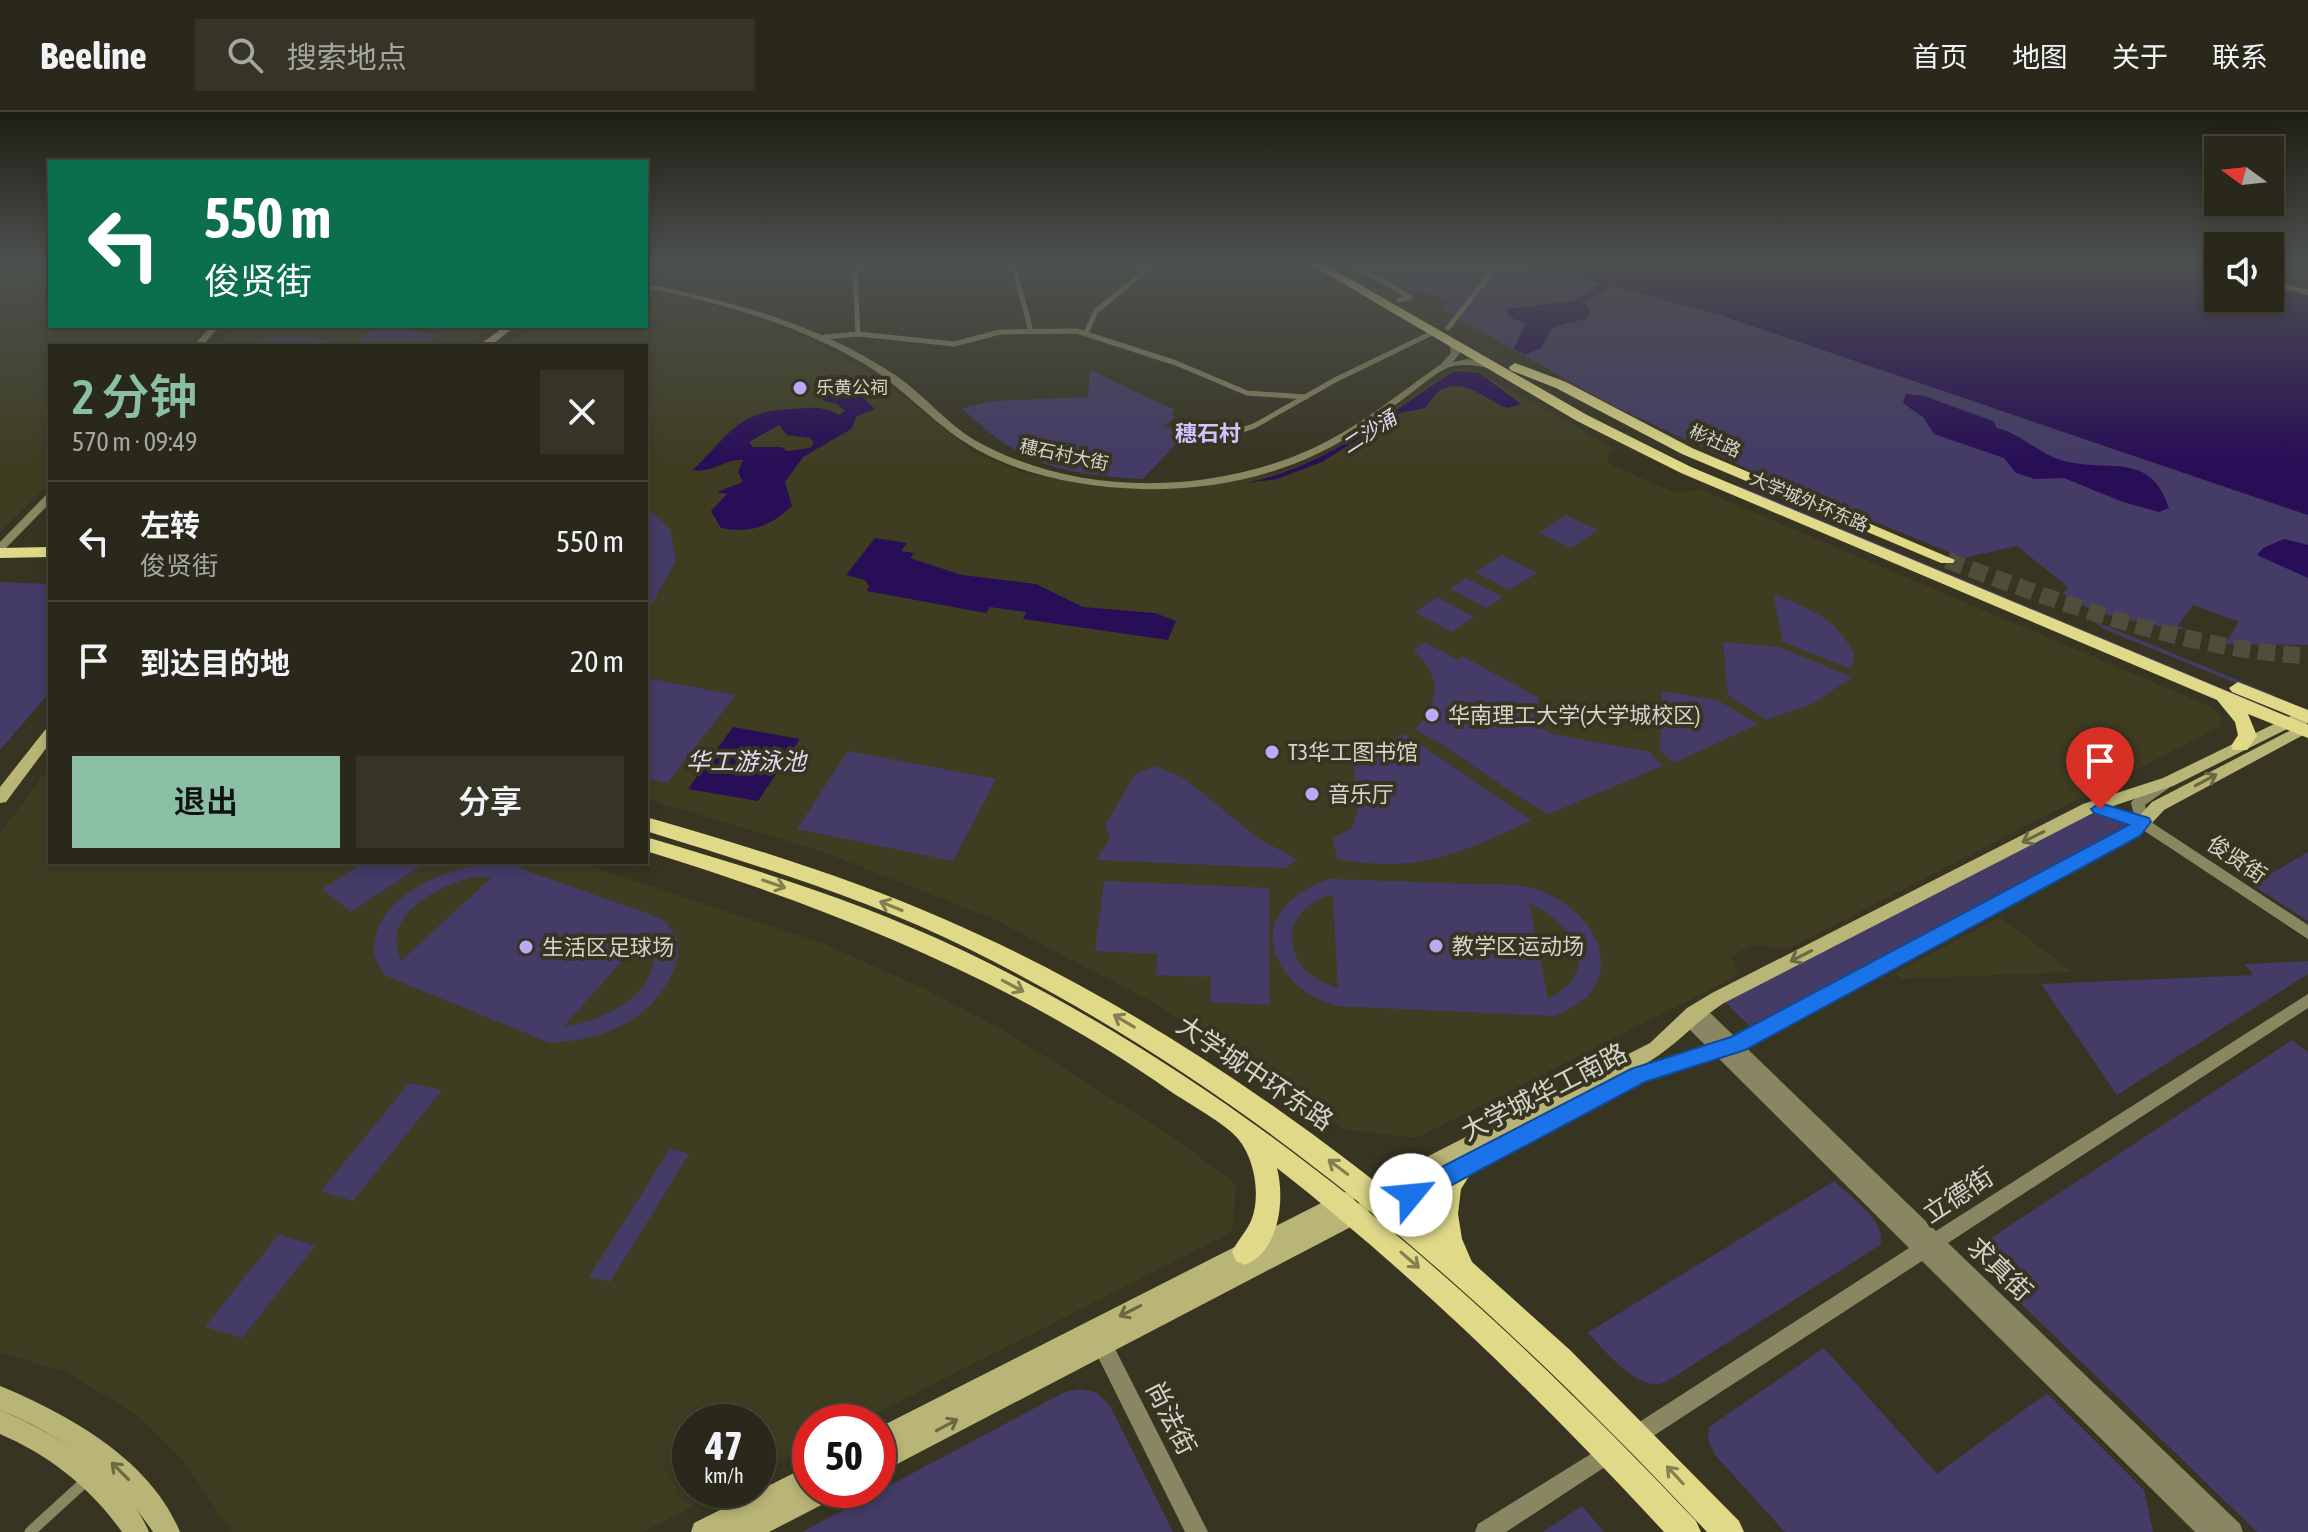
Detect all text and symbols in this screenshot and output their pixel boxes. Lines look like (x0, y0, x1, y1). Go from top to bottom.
search box (195, 19, 755, 91)
icon: search (223, 33, 267, 77)
text: Beeline (40, 34, 147, 77)
text: 搜索地点 (287, 40, 407, 74)
text: 首页 (1912, 41, 1968, 73)
text: 地图 (2012, 41, 2068, 73)
text: 关于 (2112, 41, 2168, 73)
text: 联系 (2212, 41, 2268, 73)
north arrow (2204, 136, 2284, 216)
map controls (2204, 136, 2284, 312)
text: 550 m (204, 186, 331, 250)
icon: left (72, 192, 176, 296)
button: sound (2204, 232, 2284, 312)
text: 俊贤街 (204, 260, 312, 302)
text: 2 分钟 (72, 369, 197, 424)
button: close (540, 370, 624, 454)
place label: 乐黄公祠 (816, 377, 888, 398)
marker: 乐黄公祠 (791, 379, 809, 397)
water label: 二沙涌 (1337, 405, 1402, 458)
district label: 穗石村 (1175, 420, 1241, 446)
street label: 彬社路 (1686, 420, 1744, 461)
text: 570 m · 09:49 (72, 427, 197, 457)
street label: 穗石村大街 (1018, 435, 1110, 474)
street label: 大学城外环东路 (1747, 467, 1871, 536)
text: 左转 (140, 508, 200, 542)
icon: left (72, 519, 116, 563)
text: 550 m (556, 524, 624, 558)
text: 俊贤街 (140, 551, 218, 581)
icon: arrive (72, 639, 116, 683)
text: 20 m (570, 644, 624, 678)
text: 到达目的地 (140, 646, 290, 680)
place label: 华南理工大学(大学城校区) (1448, 702, 1701, 728)
marker: 华南理工大学(大学城校区) (1423, 706, 1441, 724)
pin (2066, 727, 2134, 809)
place label: T3华工图书馆 (1288, 739, 1418, 765)
icon: arrive (2078, 739, 2122, 783)
marker: T3华工图书馆 (1263, 743, 1281, 761)
water label: 华工游泳池 (686, 748, 808, 775)
button: 退出 (72, 756, 340, 848)
button: 分享 (356, 756, 624, 848)
one-way arrow (2194, 771, 2218, 787)
place label: 音乐厅 (1328, 781, 1394, 807)
marker: 音乐厅 (1303, 785, 1321, 803)
one-way arrow (2021, 829, 2045, 845)
street label: 俊贤街 (2202, 830, 2272, 888)
one-way arrow (761, 878, 786, 892)
one-way arrow (879, 897, 904, 912)
place label: 教学区运动场 (1452, 933, 1584, 959)
place label: 生活区足球场 (542, 934, 674, 960)
marker: 教学区运动场 (1427, 937, 1445, 955)
marker: 生活区足球场 (517, 938, 535, 956)
one-way arrow (1790, 948, 1814, 964)
one-way arrow (1000, 978, 1024, 994)
street label: 大学城中环东路 (1171, 1010, 1339, 1136)
one-way arrow (1113, 1013, 1136, 1029)
street label: 大学城华工南路 (1456, 1037, 1632, 1147)
position arrow (1369, 1153, 1453, 1237)
one-way arrow (1328, 1159, 1349, 1176)
street label: 立德街 (1917, 1161, 1999, 1229)
street label: 求真街 (1962, 1231, 2038, 1307)
one-way arrow (1400, 1251, 1420, 1269)
one-way arrow (1119, 1304, 1142, 1320)
street label: 尚法街 (1140, 1376, 1202, 1460)
speed limit sign: 50 (792, 1404, 896, 1508)
one-way arrow (935, 1417, 959, 1433)
text: 47 (705, 1423, 743, 1468)
one-way arrow (111, 1462, 130, 1481)
text: km/h (704, 1464, 744, 1487)
one-way arrow (1666, 1465, 1684, 1485)

